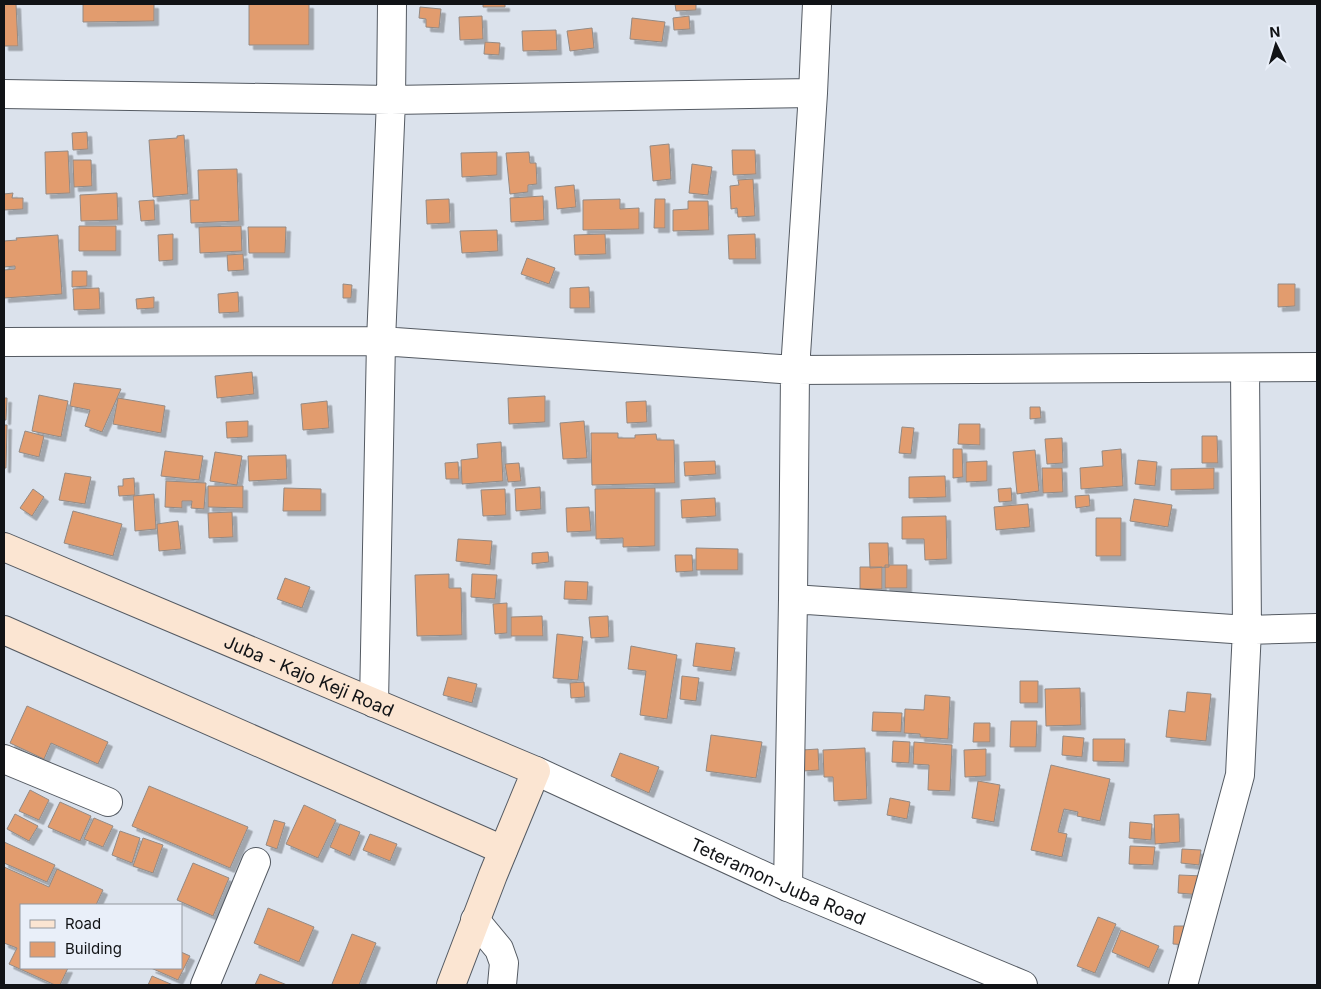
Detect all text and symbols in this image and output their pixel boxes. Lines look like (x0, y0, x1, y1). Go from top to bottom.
north arrow (1251, 20, 1301, 70)
text: N (1269, 23, 1281, 40)
street label: Juba - Kajo Keji Road (221, 630, 397, 720)
street label: Teteramon-Juba Road (687, 833, 869, 929)
legend (20, 904, 182, 969)
text: Road (65, 914, 101, 933)
text: Building (65, 939, 122, 958)

